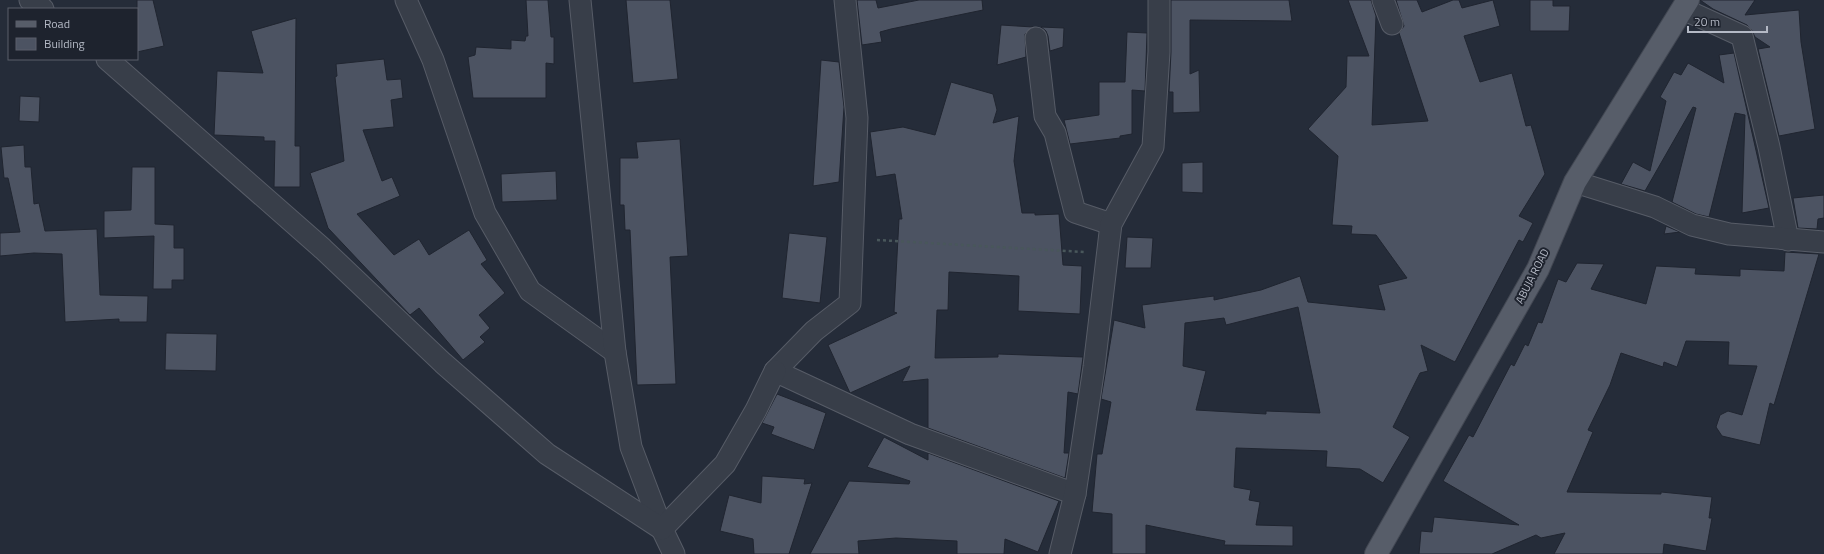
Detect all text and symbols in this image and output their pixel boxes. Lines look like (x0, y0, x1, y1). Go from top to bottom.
legend (8, 8, 138, 60)
scale bar (1688, 8, 1767, 34)
text: 20 m (1694, 12, 1720, 31)
text: Road (44, 14, 70, 33)
text: Building (44, 34, 85, 53)
street label: ABUJA ROAD (1511, 246, 1553, 306)

